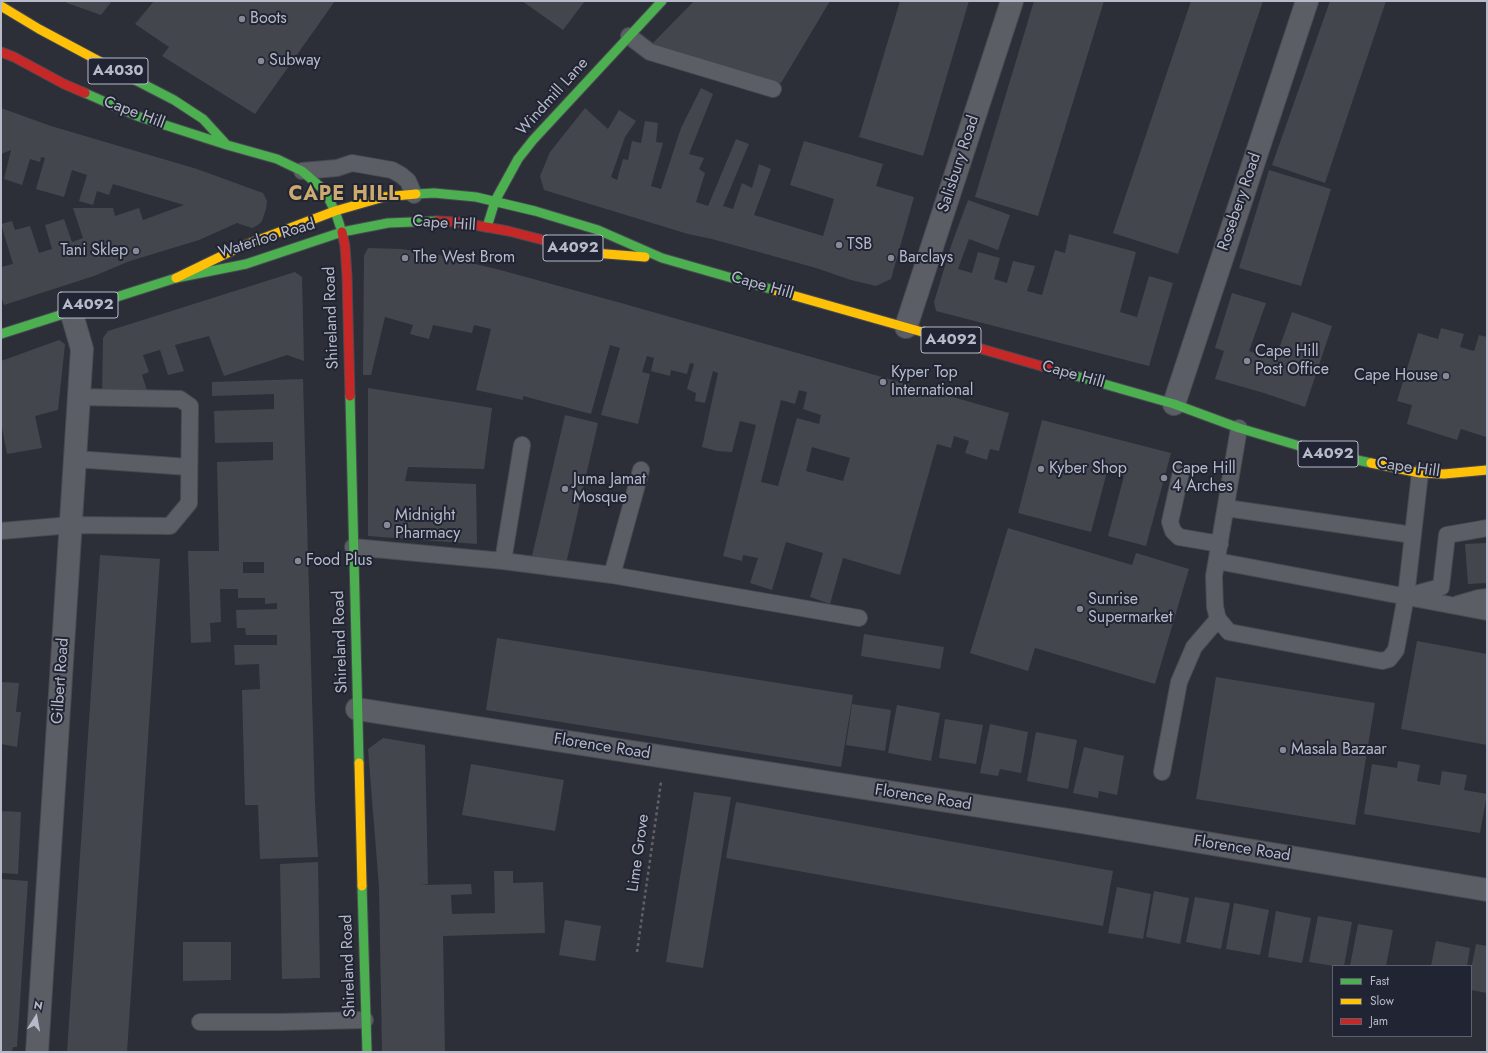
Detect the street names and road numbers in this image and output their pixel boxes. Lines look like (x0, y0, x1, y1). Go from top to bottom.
street label: Windmill Lane (513, 54, 593, 140)
road number: A4030 (88, 58, 148, 84)
street label: Cape Hill (101, 93, 167, 133)
street label: Salisbury Road (934, 113, 984, 215)
street label: Rosebery Road (1214, 151, 1266, 253)
street label: Cape Hill (412, 212, 476, 236)
street label: Waterloo Road (216, 215, 318, 263)
road number: A4092 (543, 235, 603, 261)
street label: Shireland Road (321, 266, 343, 370)
street label: Cape Hill (729, 268, 795, 304)
road number: A4092 (58, 292, 118, 318)
road number: A4092 (921, 327, 981, 353)
street label: Cape Hill (1040, 357, 1106, 393)
road number: A4092 (1298, 441, 1358, 467)
street label: Cape Hill (1375, 454, 1441, 482)
street label: Shireland Road (330, 590, 352, 694)
street label: Gilbert Road (48, 637, 74, 725)
street label: Florence Road (552, 730, 652, 764)
street label: Florence Road (873, 781, 973, 815)
street label: Lime Grove (624, 813, 654, 893)
street label: Florence Road (1192, 832, 1292, 866)
street label: Shireland Road (338, 914, 360, 1018)

